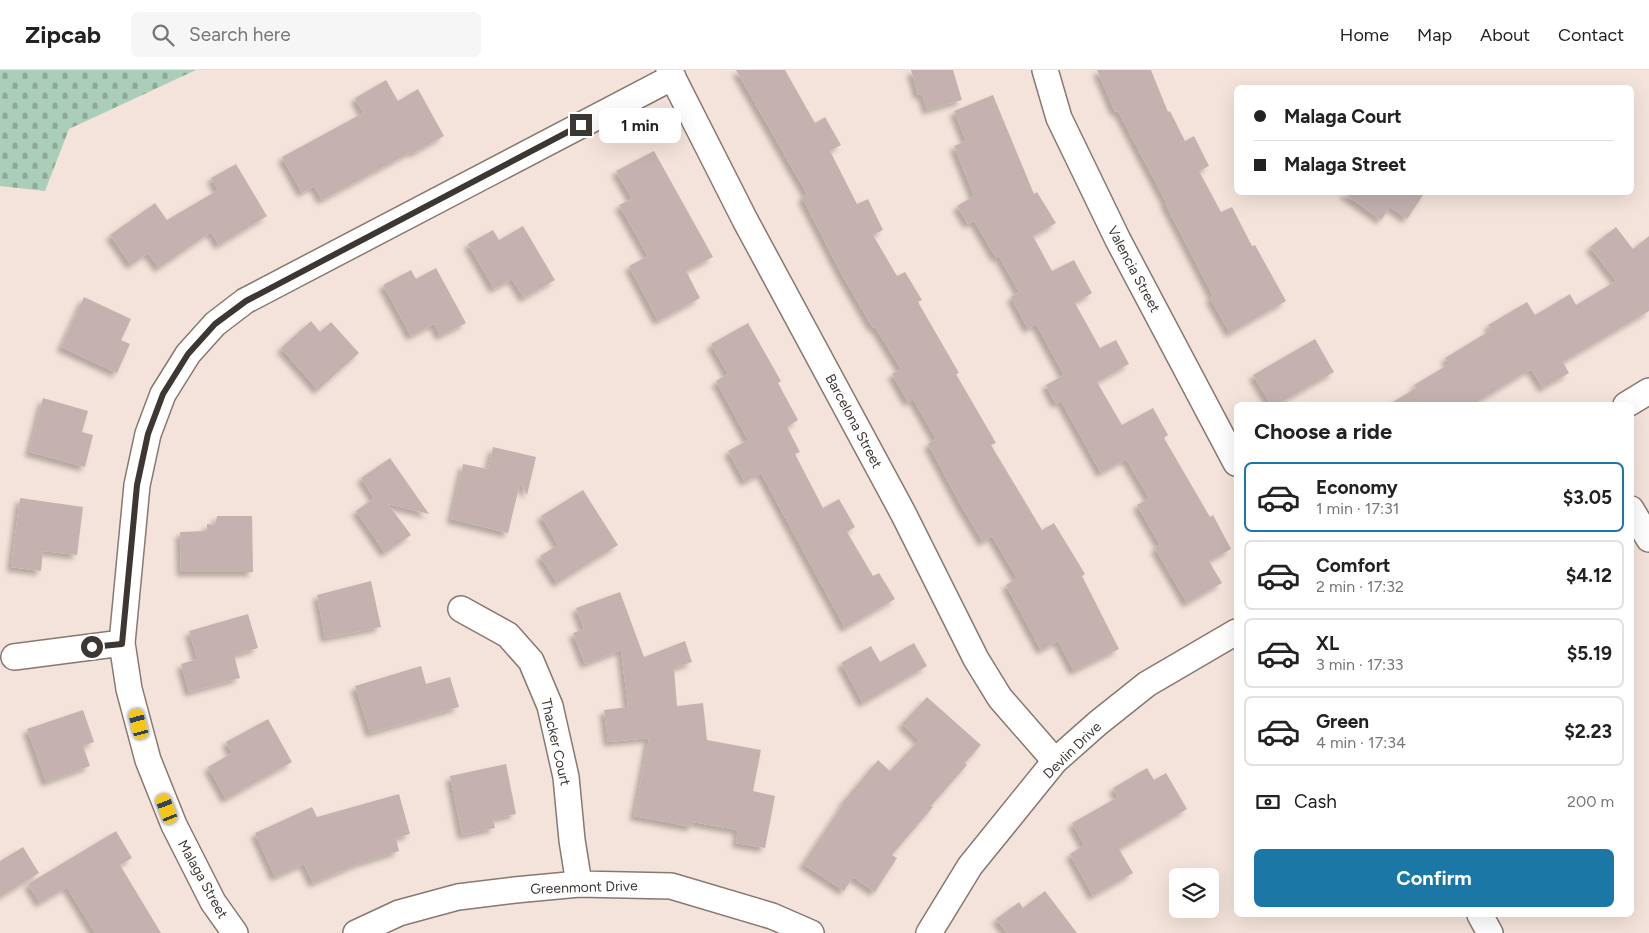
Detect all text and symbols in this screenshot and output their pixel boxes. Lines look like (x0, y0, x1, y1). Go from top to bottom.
search box (131, 12, 481, 57)
text: Zipcab (25, 20, 101, 49)
icon: search (149, 21, 177, 49)
text: Search here (189, 23, 291, 46)
text: Home (1340, 24, 1389, 46)
text: Map (1417, 24, 1452, 46)
text: About (1480, 24, 1530, 46)
text: Contact (1558, 24, 1624, 46)
text: Malaga Court (1284, 105, 1402, 128)
callout: 1 min (598, 108, 681, 142)
route end (570, 114, 592, 136)
text: 1 min (621, 116, 659, 135)
text: Malaga Street (1284, 153, 1406, 176)
street label: Valencia Street (1104, 223, 1163, 315)
street label: Barcelona Street (822, 371, 886, 471)
text: Choose a ride (1254, 418, 1392, 445)
icon: car (1256, 475, 1301, 520)
text: Economy (1316, 476, 1398, 499)
text: $3.05 (1563, 486, 1612, 509)
text: 1 min · 17:31 (1316, 499, 1399, 518)
icon: car (1256, 553, 1301, 598)
text: Comfort (1316, 554, 1391, 577)
text: $4.12 (1566, 564, 1612, 587)
text: 2 min · 17:32 (1316, 577, 1404, 596)
icon: car (1256, 631, 1301, 676)
text: XL (1316, 632, 1339, 655)
route start (81, 636, 103, 658)
text: $5.19 (1567, 642, 1612, 665)
text: 3 min · 17:33 (1316, 655, 1404, 674)
street label: Thacker Court (537, 697, 574, 787)
car (127, 708, 150, 740)
icon: car (1256, 709, 1301, 754)
text: Green (1316, 710, 1369, 733)
street label: Devlin Drive (1040, 718, 1105, 782)
text: $2.23 (1564, 720, 1612, 743)
text: 4 min · 17:34 (1316, 733, 1406, 752)
icon: cash (1254, 788, 1282, 816)
text: Cash (1294, 790, 1337, 813)
car (154, 792, 179, 826)
text: 200 m (1567, 792, 1614, 811)
street label: Malaga Street (174, 837, 231, 922)
button: Confirm (1254, 849, 1614, 907)
map controls (1169, 868, 1219, 918)
button: layers (1169, 868, 1219, 918)
street label: Greenmont Drive (530, 877, 638, 898)

